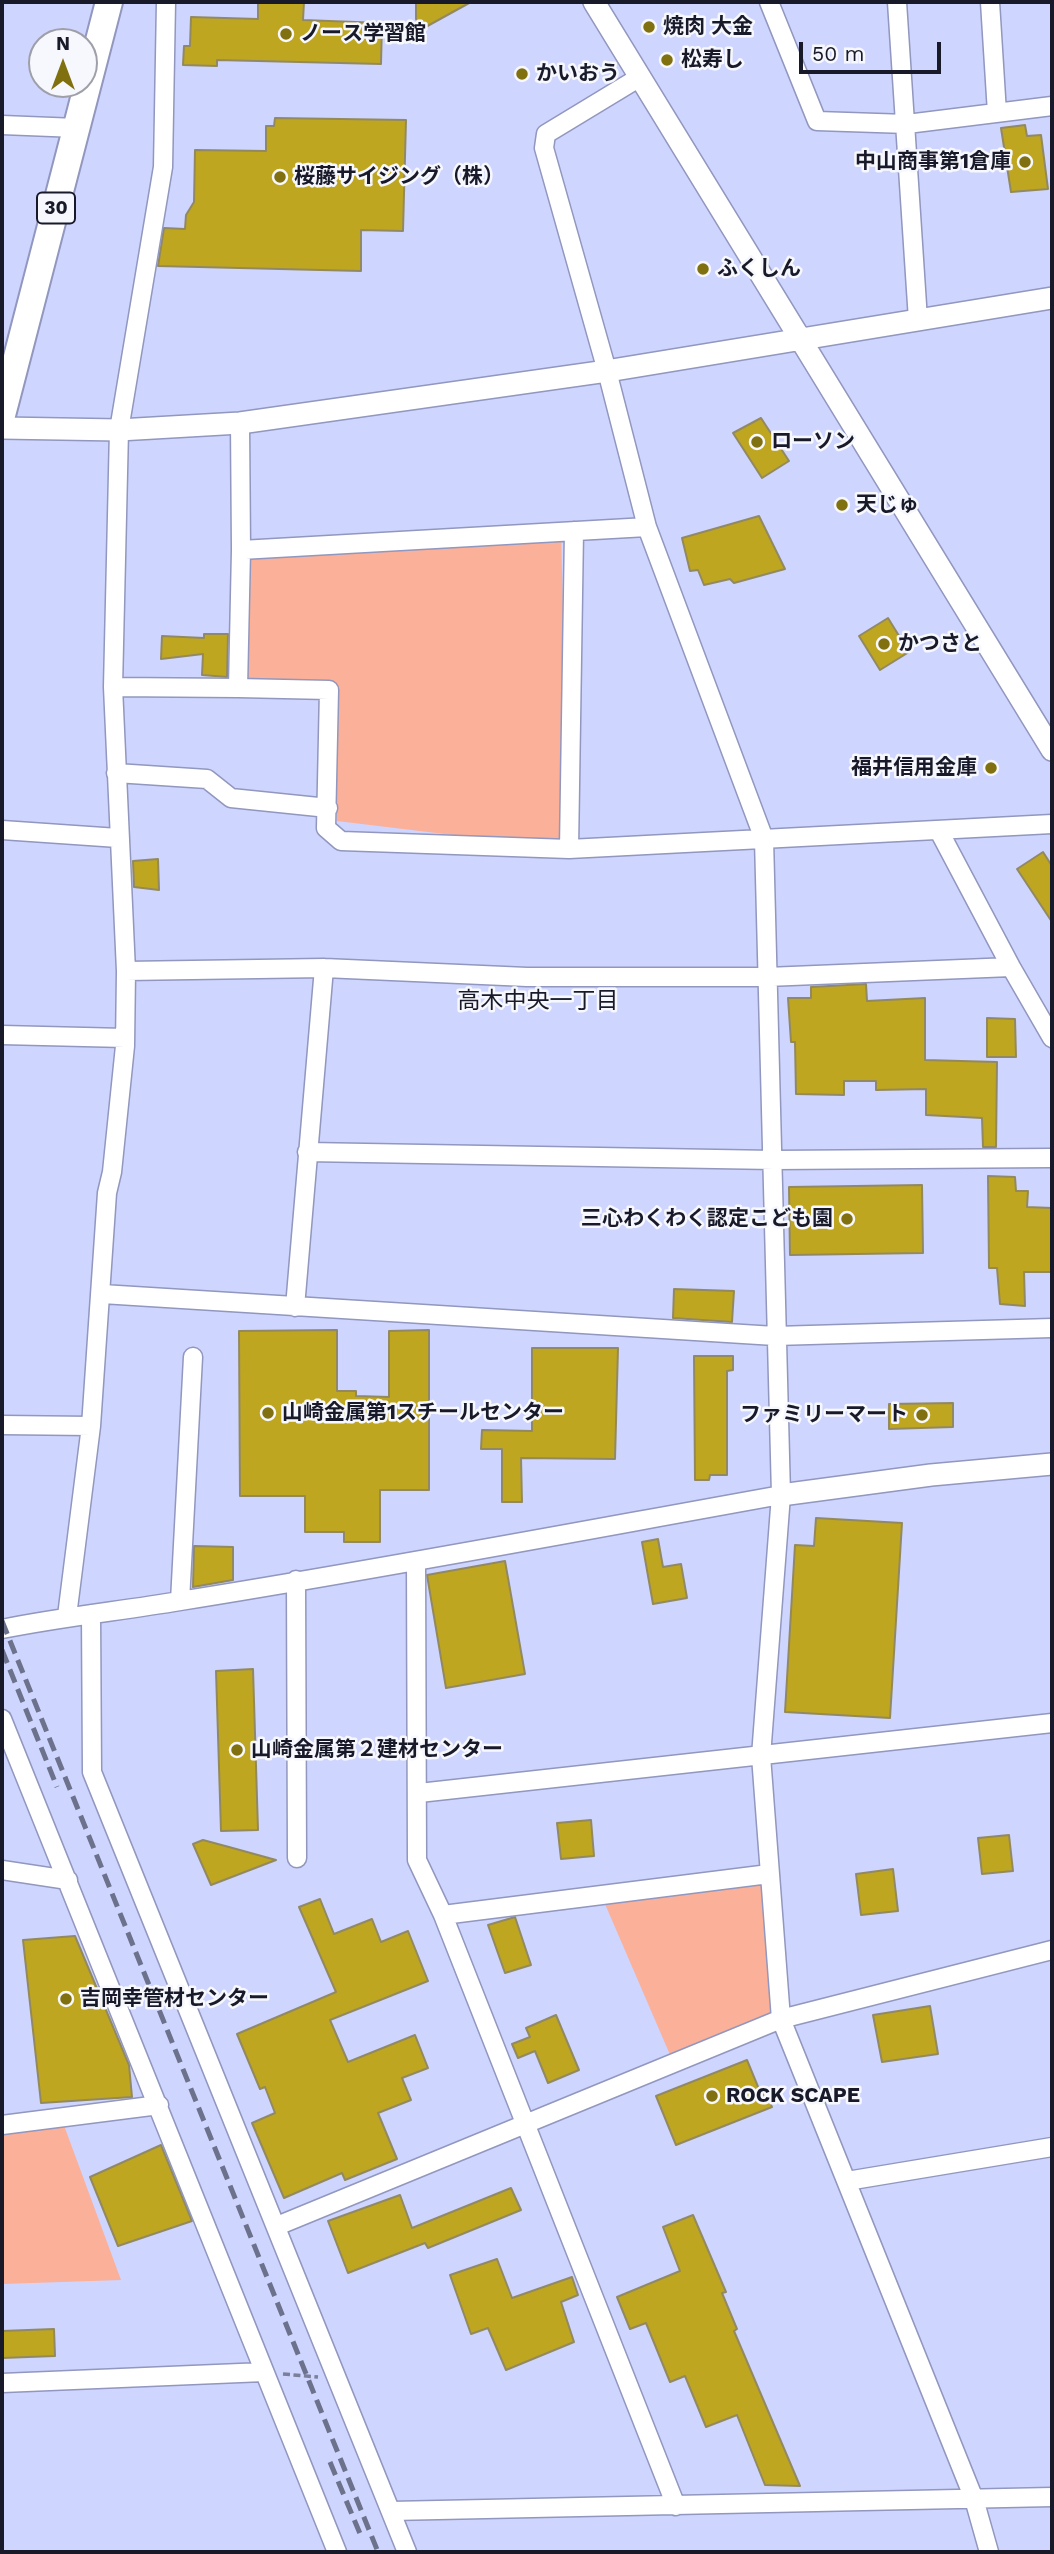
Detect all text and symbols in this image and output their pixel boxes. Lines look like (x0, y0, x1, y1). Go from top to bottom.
place label: 焼肉 大金 (663, 14, 753, 40)
marker: 焼肉 大金 (641, 19, 657, 35)
place label: ノース学習館 (300, 21, 426, 47)
marker: ノース学習館 (278, 26, 294, 42)
north arrow (28, 28, 98, 98)
scale bar (802, 28, 944, 72)
text: N (56, 32, 70, 55)
text: 50 m (812, 41, 864, 66)
place label: 松寿し (681, 47, 744, 73)
marker: 松寿し (659, 52, 675, 68)
place label: かいおう (536, 61, 620, 87)
marker: かいおう (514, 66, 530, 82)
place label: 中山商事第1倉庫 (855, 149, 1011, 175)
marker: 中山商事第1倉庫 (1017, 154, 1033, 170)
place label: 桜藤サイジング（株） (294, 164, 504, 190)
marker: 桜藤サイジング（株） (272, 169, 288, 185)
road number: 30 (37, 192, 75, 224)
place label: ふくしん (717, 256, 801, 282)
marker: ふくしん (695, 261, 711, 277)
place label: ローソン (771, 429, 855, 455)
marker: ローソン (749, 434, 765, 450)
place label: 天じゅ (856, 492, 919, 518)
marker: 天じゅ (834, 497, 850, 513)
place label: かつさと (898, 631, 982, 657)
marker: かつさと (876, 636, 892, 652)
place label: 福井信用金庫 (851, 755, 977, 781)
marker: 福井信用金庫 (983, 760, 999, 776)
district label: 高木中央一丁目 (458, 987, 618, 1015)
place label: 三心わくわく認定こども園 (581, 1206, 833, 1232)
marker: 三心わくわく認定こども園 (839, 1211, 855, 1227)
place label: 山崎金属第1スチールセンター (282, 1400, 564, 1426)
place label: ファミリーマート (740, 1402, 908, 1428)
marker: 山崎金属第1スチールセンター (260, 1405, 276, 1421)
marker: ファミリーマート (914, 1407, 930, 1423)
place label: 山崎金属第２建材センター (251, 1737, 503, 1763)
marker: 山崎金属第２建材センター (229, 1742, 245, 1758)
place label: 吉岡幸管材センター (80, 1986, 269, 2012)
marker: 吉岡幸管材センター (58, 1991, 74, 2007)
place label: ROCK SCAPE (726, 2083, 860, 2109)
marker: ROCK SCAPE (704, 2088, 720, 2104)

